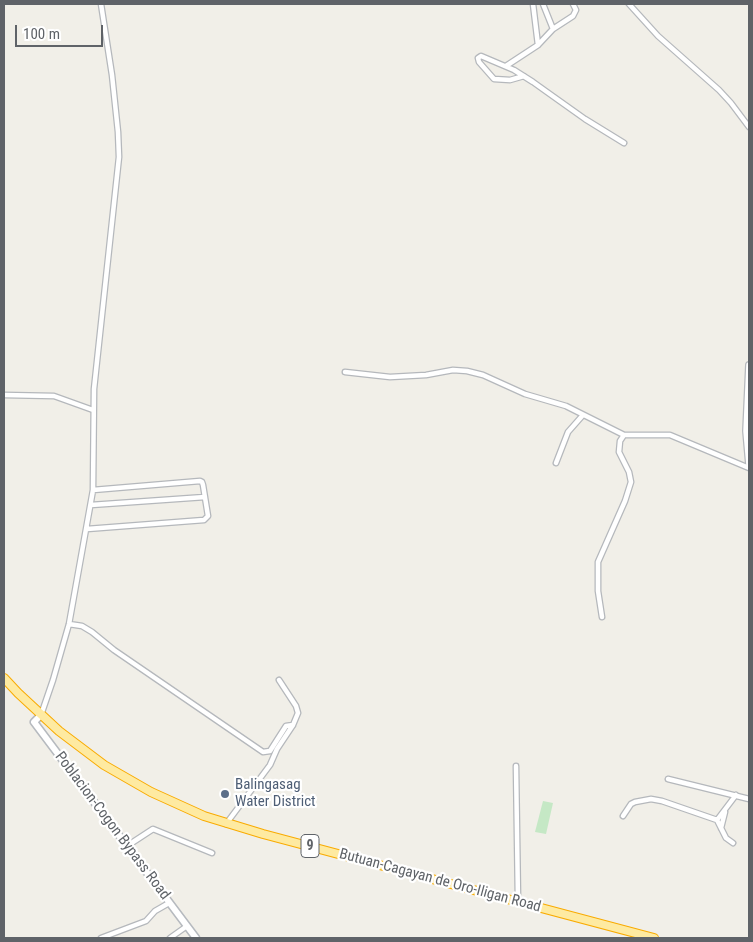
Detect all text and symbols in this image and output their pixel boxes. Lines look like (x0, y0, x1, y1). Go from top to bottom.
scale bar (18, 15, 105, 47)
text: 100 m (23, 25, 60, 43)
street label: Poblacion-Cogon Bypass Road (50, 748, 174, 904)
place label: Balingasag Water District (235, 776, 316, 811)
marker: Balingasag Water District (219, 788, 231, 800)
road number: 9 (301, 834, 319, 858)
street label: Butuan-Cagayan de Oro-Iligan Road (337, 845, 543, 917)

